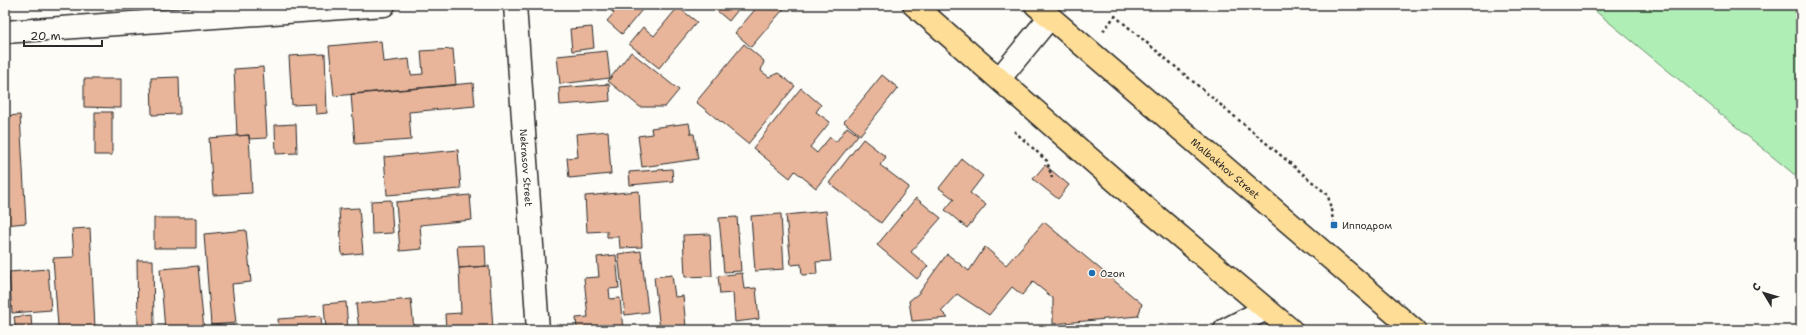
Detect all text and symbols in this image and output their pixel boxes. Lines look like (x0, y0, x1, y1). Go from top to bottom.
scale bar (24, 22, 102, 48)
text: 20 m (30, 28, 61, 44)
street label: Nekrasov Street (517, 128, 535, 207)
street label: Malbakhov Street (1188, 135, 1262, 202)
place label: Ипподром (1342, 219, 1392, 232)
marker: Ипподром (1329, 220, 1339, 230)
place label: Ozon (1100, 267, 1125, 280)
marker: Ozon (1087, 268, 1097, 278)
north arrow (1744, 273, 1784, 313)
text: С (1749, 280, 1765, 294)

